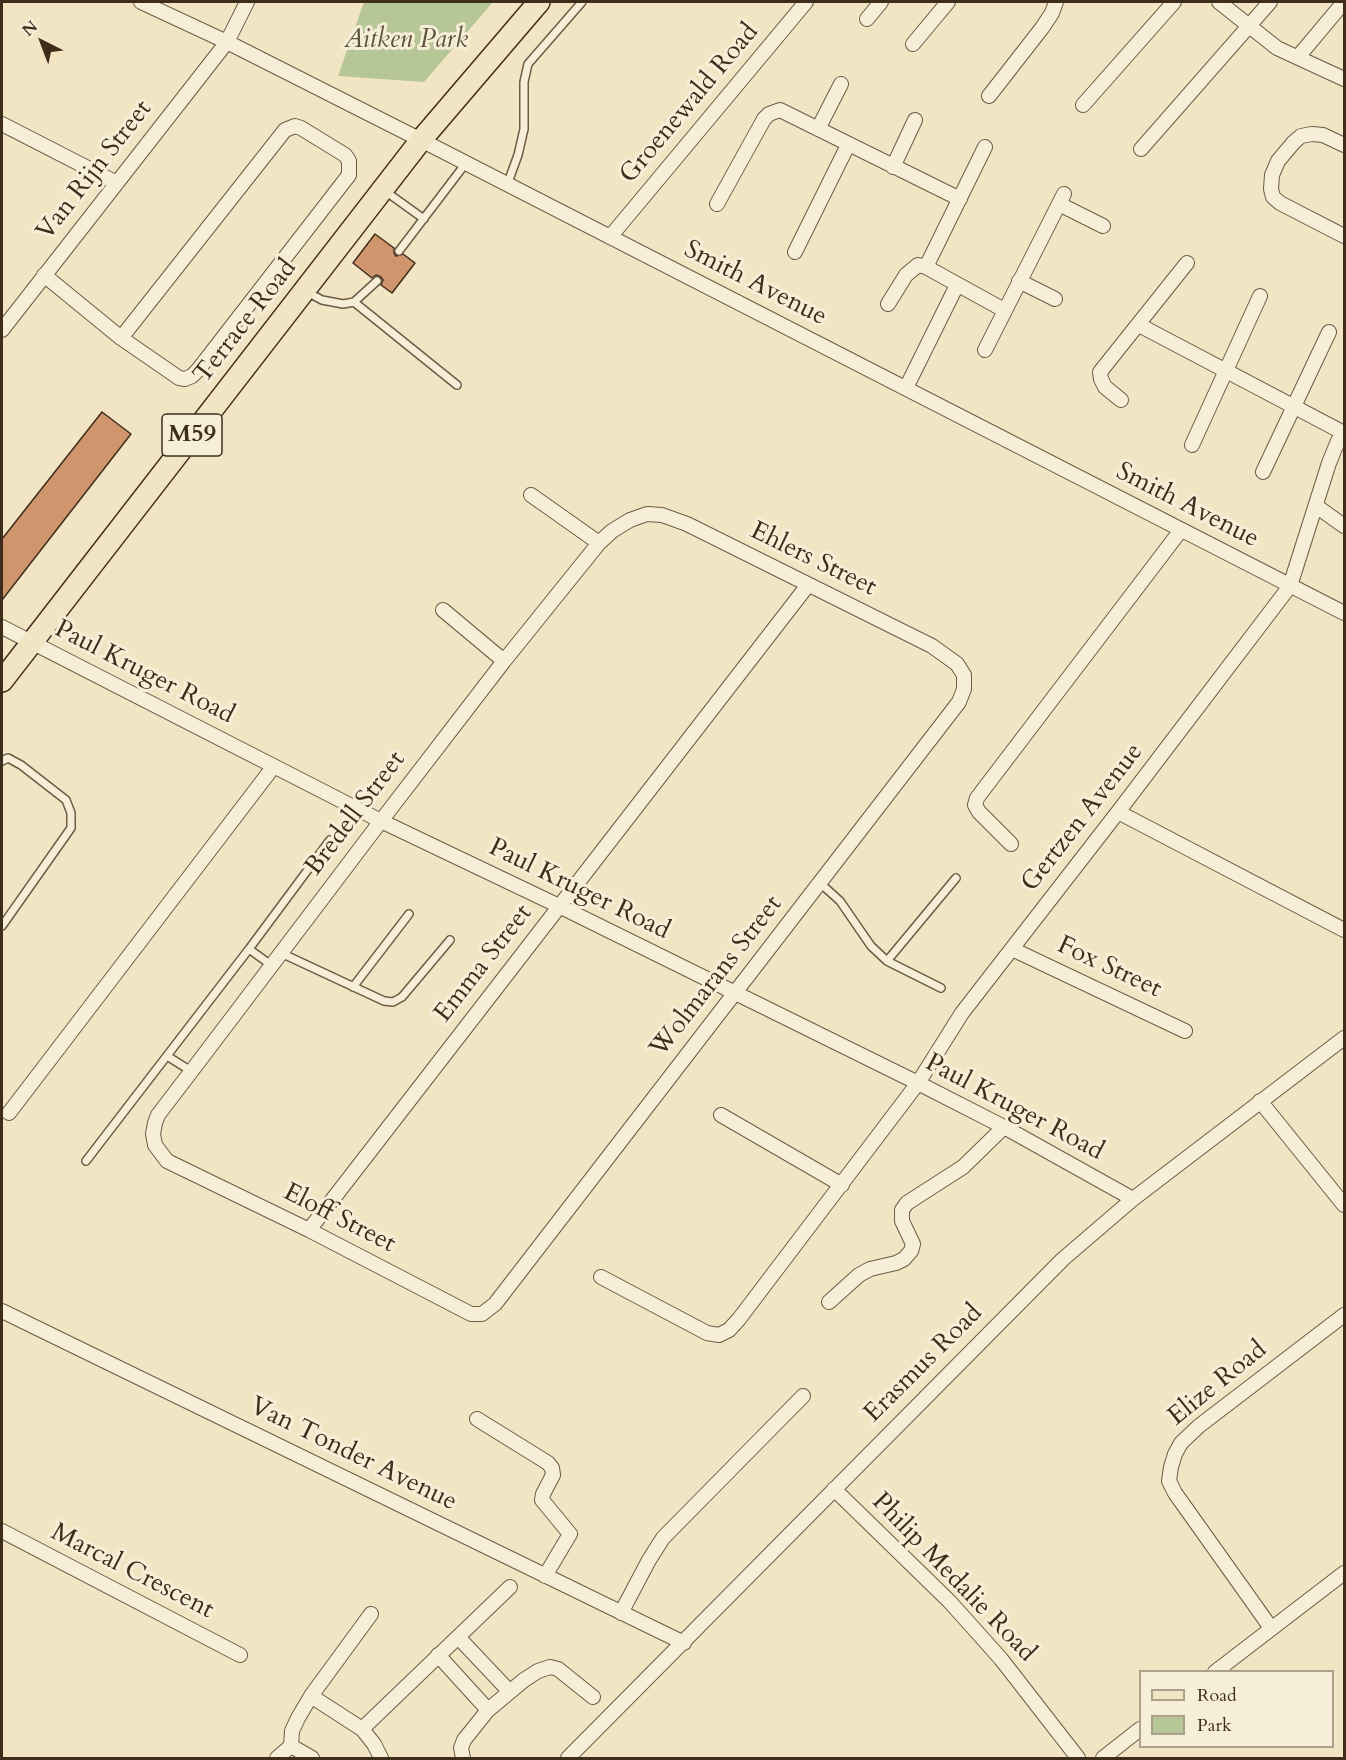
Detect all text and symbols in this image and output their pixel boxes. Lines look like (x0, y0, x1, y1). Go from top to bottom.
north arrow (12, 12, 72, 72)
text: N (17, 16, 42, 41)
street label: Groenewald Road (614, 18, 766, 190)
park label: Aitken Park (344, 25, 468, 57)
street label: Van Rijn Street (31, 95, 159, 247)
street label: Smith Avenue (678, 235, 832, 333)
street label: Terrace Road (188, 254, 304, 390)
road number: M59 (162, 414, 222, 456)
street label: Smith Avenue (1110, 457, 1264, 555)
street label: Ehlers Street (745, 516, 881, 604)
street label: Paul Kruger Road (49, 614, 239, 732)
street label: Gertzen Avenue (1015, 738, 1151, 898)
street label: Bredell Street (299, 746, 413, 882)
street label: Paul Kruger Road (483, 833, 675, 947)
street label: Wolmarans Street (644, 890, 790, 1064)
street label: Emma Street (428, 899, 540, 1029)
street label: Fox Street (1052, 930, 1166, 1006)
street label: Paul Kruger Road (919, 1048, 1109, 1168)
street label: Eloff Street (278, 1177, 400, 1261)
street label: Erasmus Road (858, 1298, 990, 1430)
street label: Elize Road (1163, 1335, 1273, 1433)
street label: Van Tonder Avenue (244, 1391, 462, 1519)
street label: Philip Medalie Road (864, 1487, 1042, 1669)
street label: Marcal Crescent (45, 1518, 219, 1626)
legend (1139, 1670, 1334, 1748)
text: Road (1197, 1683, 1237, 1708)
text: Park (1197, 1713, 1232, 1738)

